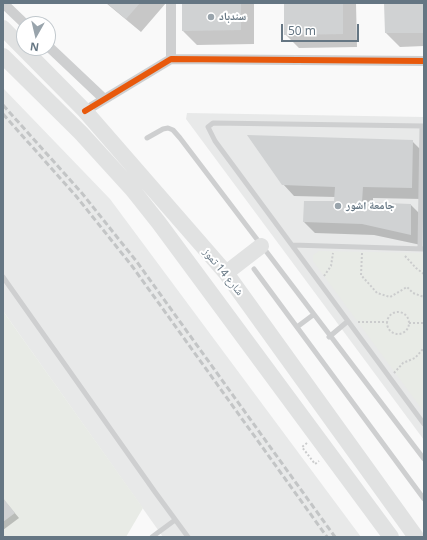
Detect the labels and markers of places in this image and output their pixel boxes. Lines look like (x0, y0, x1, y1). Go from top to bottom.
place label: سندباد (219, 10, 246, 24)
marker: سندباد (206, 12, 216, 22)
place label: جامعة اشور (346, 199, 395, 213)
marker: جامعة اشور (333, 201, 343, 211)

